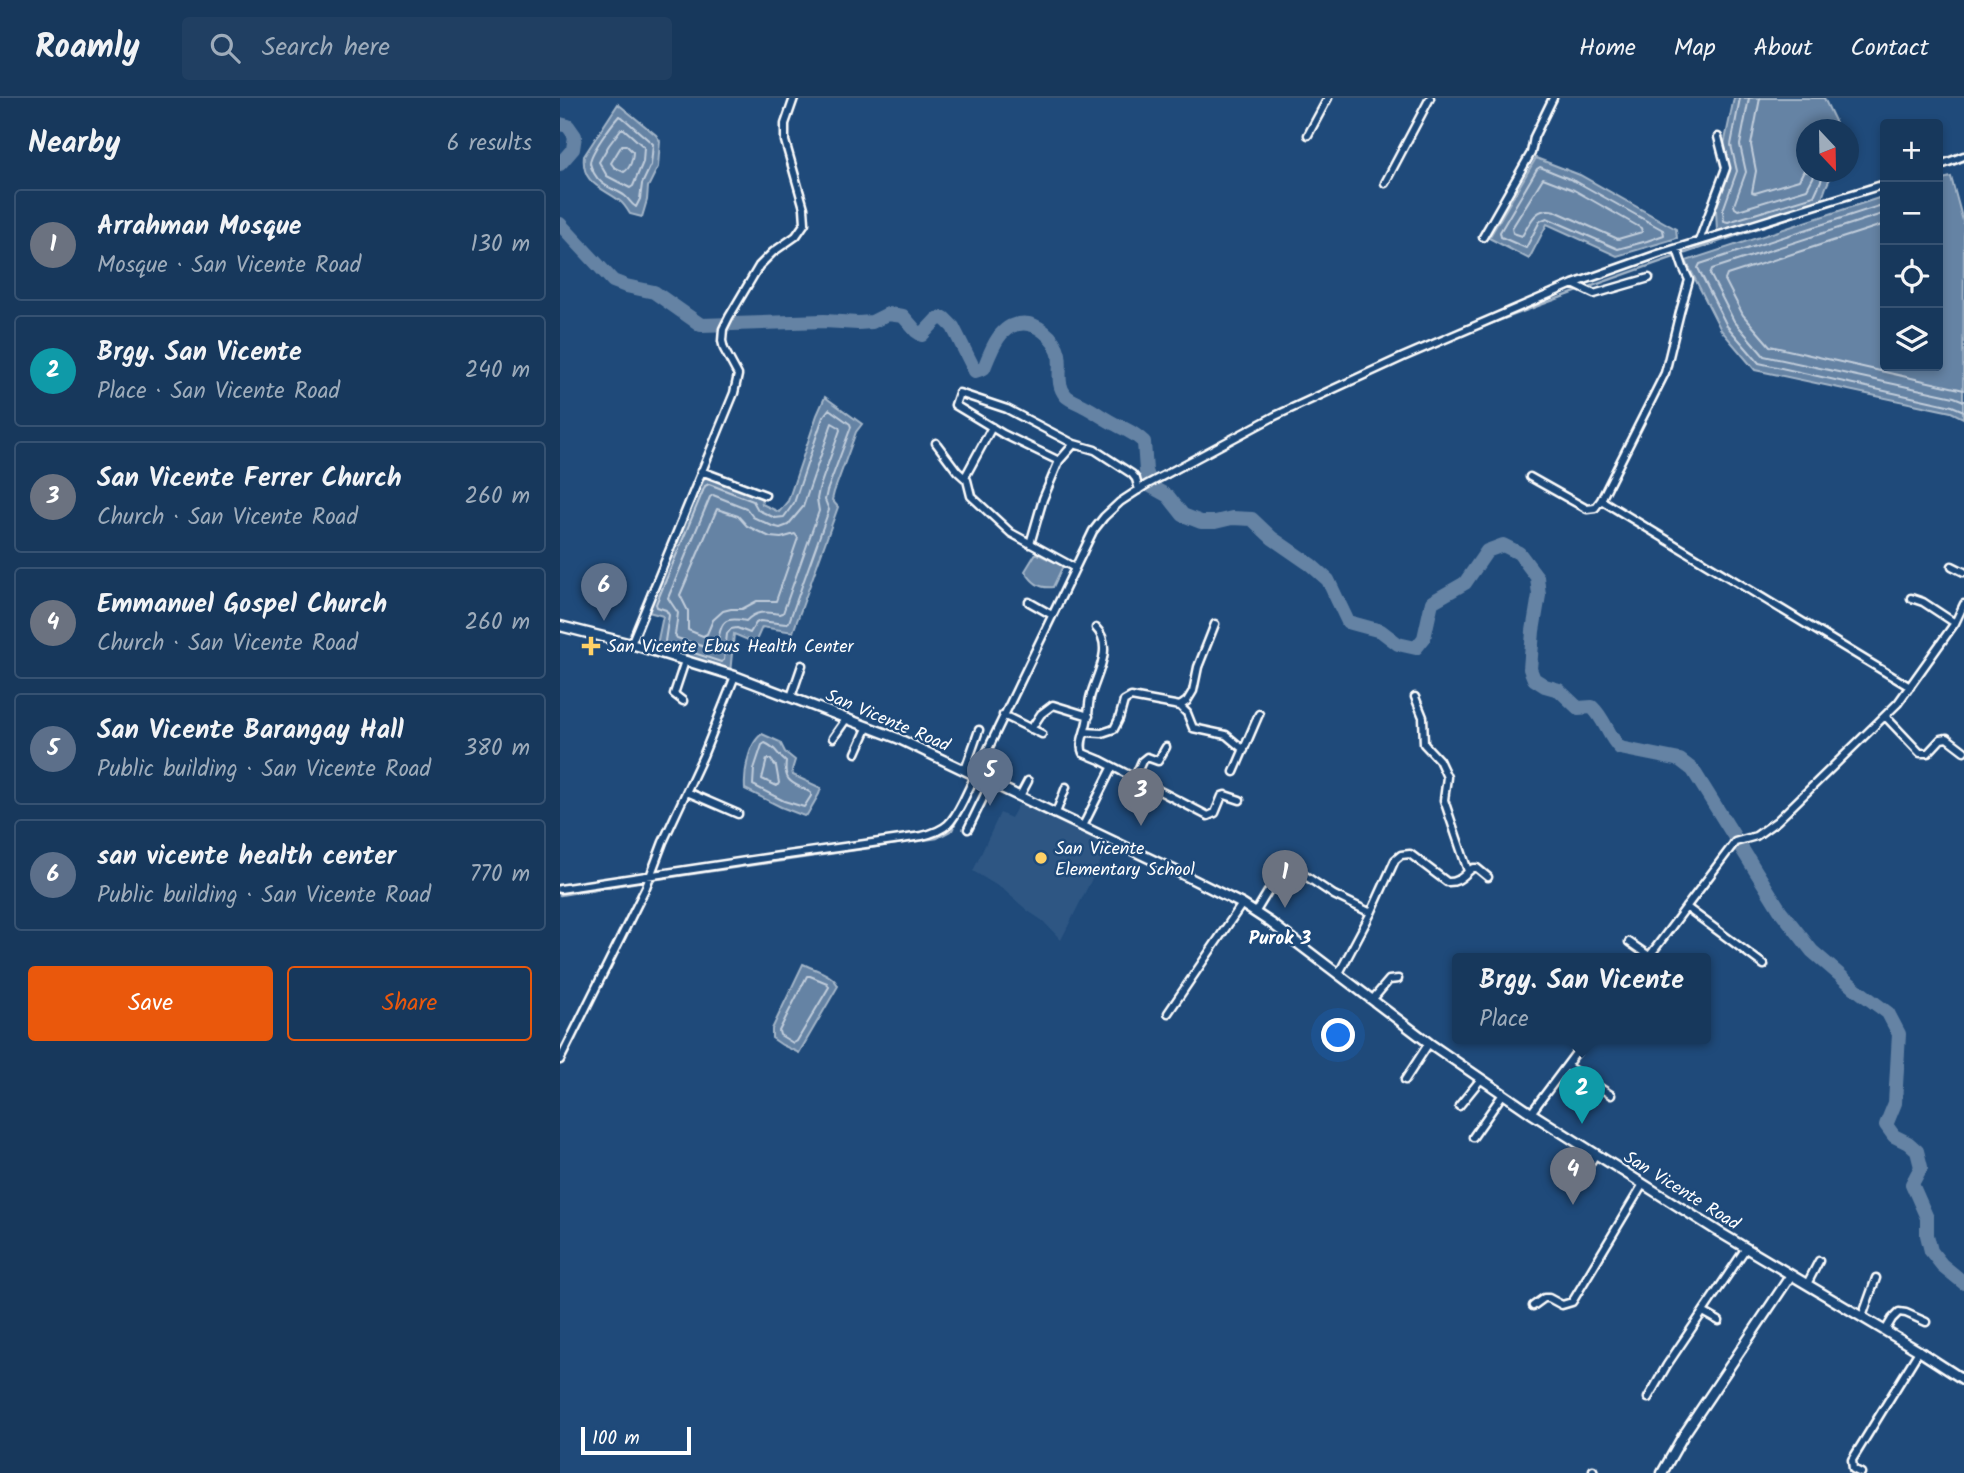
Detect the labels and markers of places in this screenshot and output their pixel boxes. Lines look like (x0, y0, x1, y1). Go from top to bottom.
pin: 6 (581, 563, 627, 621)
place label: San Vicente Ebus Health Center (607, 633, 855, 662)
marker: San Vicente Ebus Health Center (581, 636, 601, 656)
pin: 5 (967, 748, 1013, 806)
pin: 3 (1118, 768, 1164, 826)
place label: San Vicente Elementary School (1055, 835, 1196, 885)
marker: San Vicente Elementary School (1033, 850, 1049, 866)
pin: 1 (1262, 850, 1308, 908)
pin: 2 (1559, 1066, 1605, 1124)
pin: 4 (1550, 1147, 1596, 1205)

